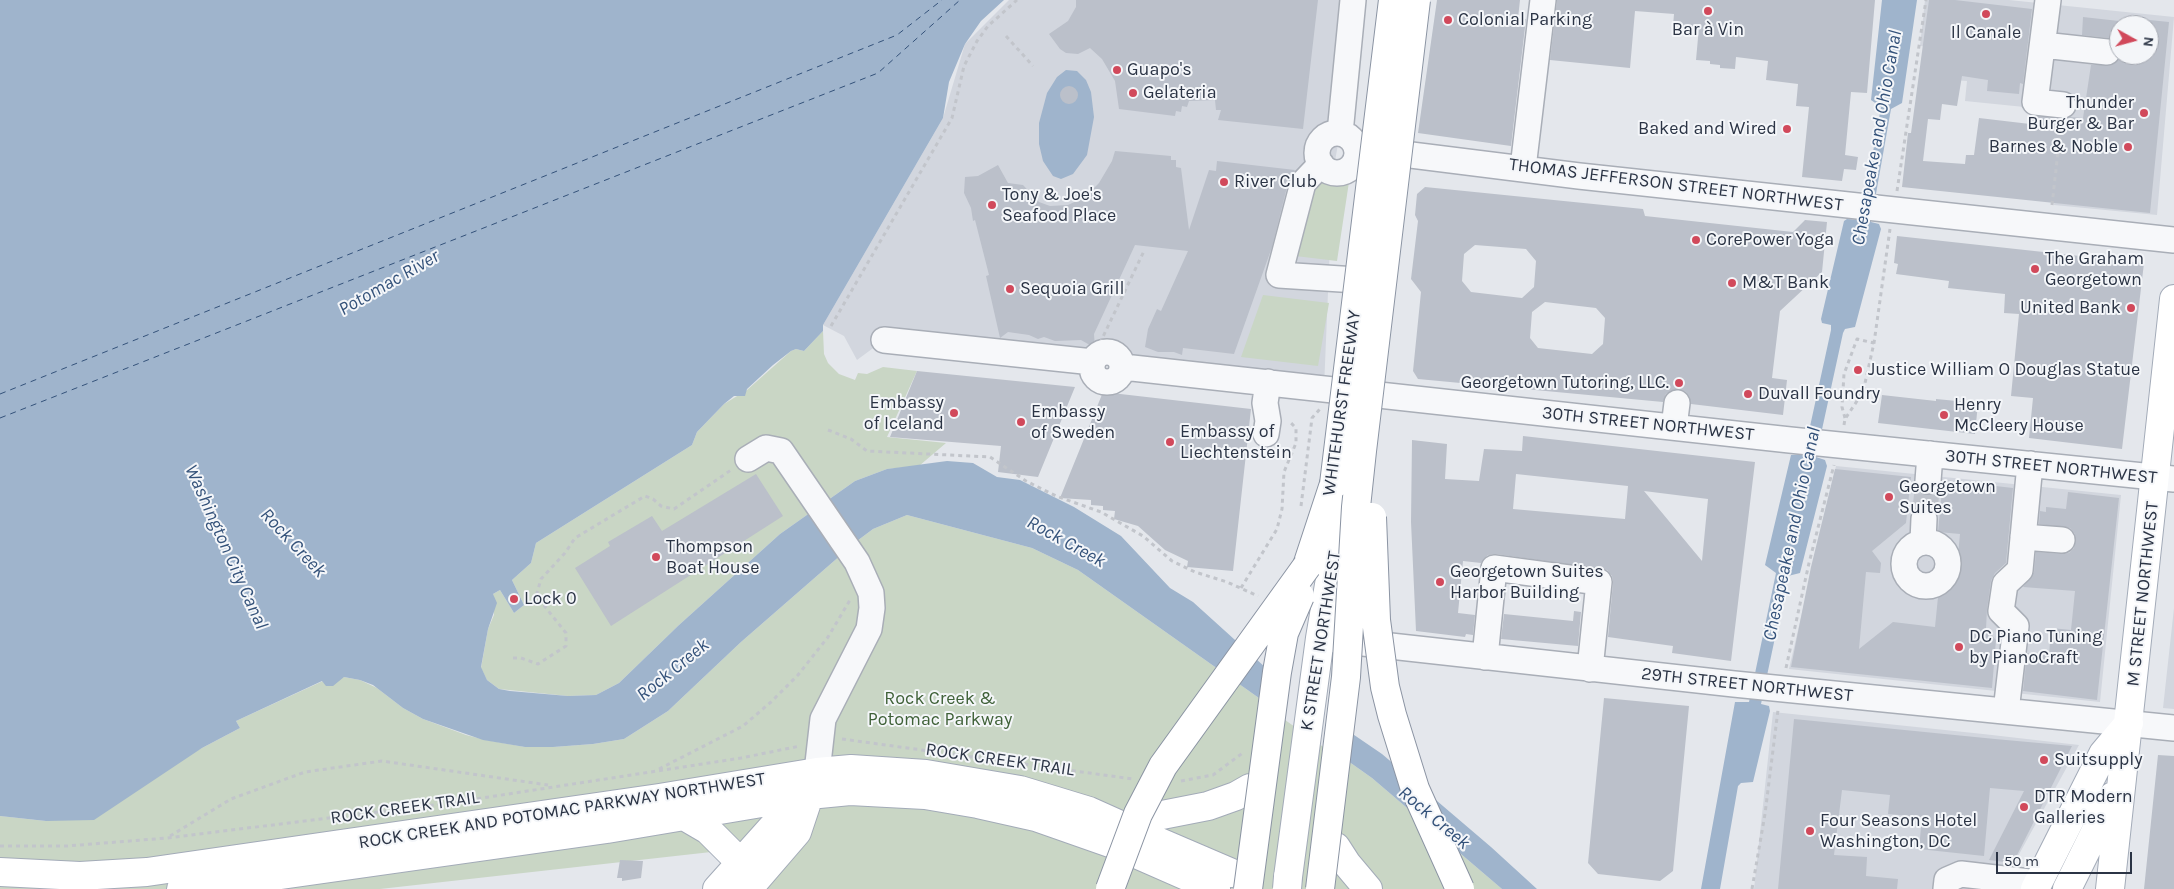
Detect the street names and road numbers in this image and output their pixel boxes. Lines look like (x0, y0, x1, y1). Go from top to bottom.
street label: THOMAS JEFFERSON STREET NORTHWEST (1508, 154, 1844, 216)
street label: WHITEHURST FREEWAY (1318, 309, 1366, 497)
street label: 30TH STREET NORTHWEST (1541, 402, 1755, 446)
street label: 30TH STREET NORTHWEST (1944, 445, 2158, 489)
street label: M STREET NORTHWEST (2123, 500, 2163, 688)
street label: K STREET NORTHWEST (1296, 550, 1346, 732)
street label: 29TH STREET NORTHWEST (1640, 663, 1854, 707)
street label: ROCK CREEK TRAIL (924, 739, 1076, 781)
street label: ROCK CREEK AND POTOMAC PARKWAY NORTHWEST (357, 768, 767, 854)
street label: ROCK CREEK TRAIL (329, 787, 481, 829)

